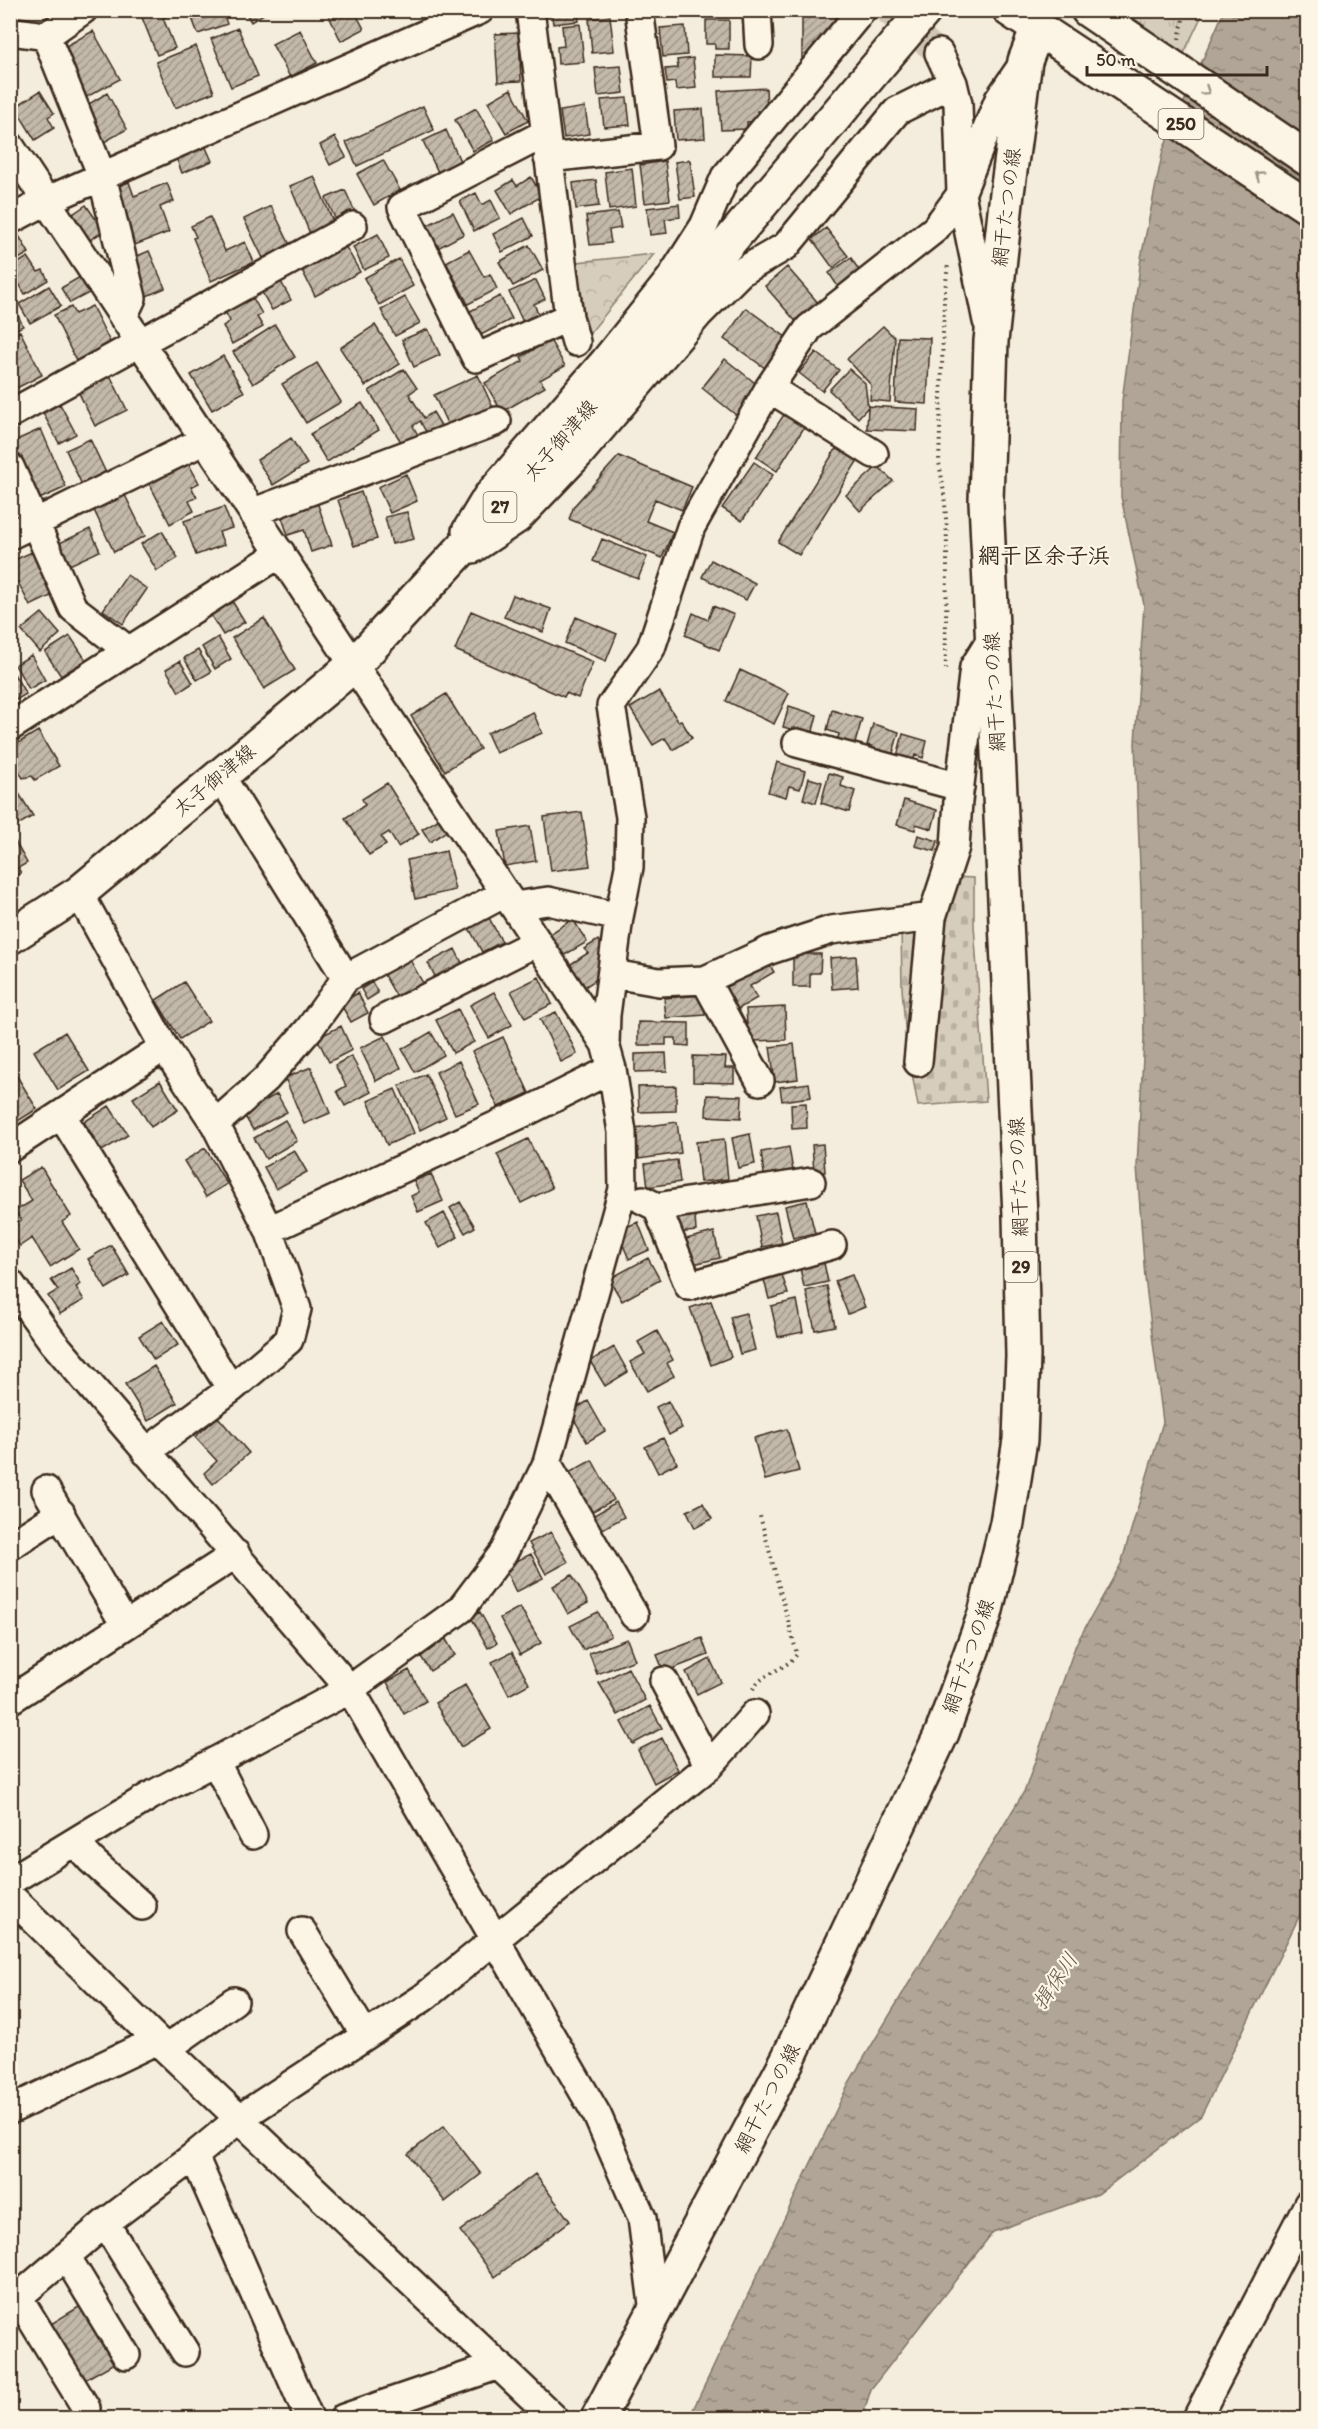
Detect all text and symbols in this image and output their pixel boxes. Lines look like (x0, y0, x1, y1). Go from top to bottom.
scale bar (1087, 39, 1267, 77)
text: 50 m (1096, 49, 1136, 71)
one-way arrow (1200, 83, 1211, 94)
road number: 250 (1158, 109, 1204, 139)
street label: 網干たつの線 (987, 146, 1025, 268)
one-way arrow (1254, 171, 1265, 182)
street label: 太子御津線 (518, 394, 602, 486)
road number: 27 (484, 492, 516, 522)
district label: 網干区余子浜 (978, 542, 1110, 569)
street label: 網干たつの線 (979, 631, 1009, 753)
street label: 太子御津線 (168, 739, 260, 821)
street label: 網干たつの線 (1004, 1117, 1032, 1237)
road number: 29 (1004, 1252, 1038, 1282)
street label: 網干たつの線 (937, 1595, 999, 1717)
water label: 揖保川 (1027, 1948, 1083, 2014)
street label: 網干たつの線 (729, 2039, 805, 2157)

